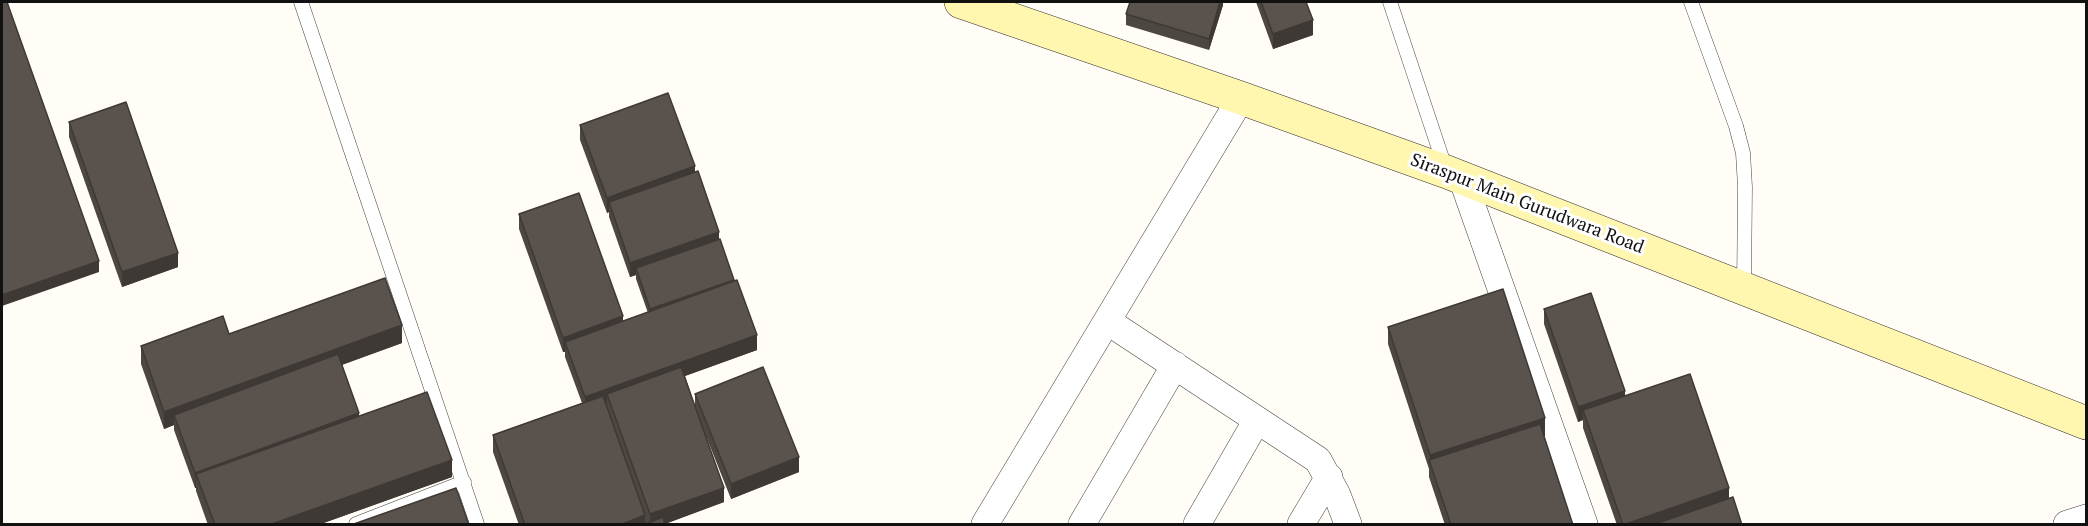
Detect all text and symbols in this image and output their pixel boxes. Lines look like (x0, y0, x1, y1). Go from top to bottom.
street label: Siraspur Main Gurudwara Road (1407, 149, 1647, 259)

